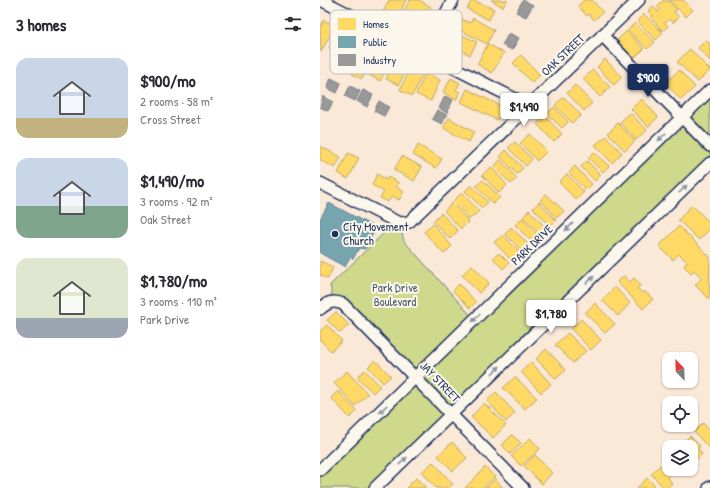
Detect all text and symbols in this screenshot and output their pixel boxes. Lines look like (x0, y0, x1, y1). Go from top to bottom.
legend (330, 10, 462, 74)
text: 3 homes (16, 13, 66, 36)
icon: filters (282, 13, 304, 35)
text: Homes (363, 17, 389, 31)
street label: OAK STREET (537, 29, 588, 80)
text: Public (363, 35, 388, 49)
text: Industry (363, 53, 397, 67)
pin: $900 (624, 64, 672, 98)
text: $900 (636, 68, 660, 86)
text: $900/mo (140, 69, 196, 92)
icon: home (48, 74, 96, 122)
text: 2 rooms · 58 m² (140, 92, 213, 110)
pin: $1,490 (491, 93, 557, 127)
text: $1,490 (509, 97, 539, 115)
text: Cross Street (140, 110, 201, 128)
one-way arrow (657, 132, 667, 142)
text: $1,490/mo (140, 169, 204, 192)
icon: home (48, 174, 96, 222)
one-way arrow (678, 184, 688, 194)
text: 3 rooms · 92 m² (140, 192, 212, 210)
text: Oak Street (140, 210, 191, 228)
place label: City Movement Church (343, 218, 409, 249)
street label: PARK DRIVE (507, 220, 557, 269)
one-way arrow (564, 223, 574, 232)
marker: City Movement Church (330, 229, 340, 239)
text: $1,780/mo (140, 269, 207, 292)
icon: home (48, 274, 96, 322)
one-way arrow (585, 275, 595, 285)
park label: Park Drive Boulevard (372, 279, 418, 310)
text: 3 rooms · 110 m² (140, 292, 217, 310)
pin: $1,780 (518, 300, 584, 334)
text: $1,780 (535, 304, 567, 322)
text: Park Drive (140, 310, 189, 328)
one-way arrow (471, 313, 481, 323)
north arrow (662, 352, 698, 388)
map controls (662, 352, 698, 476)
street label: JAY STREET (416, 357, 465, 406)
one-way arrow (491, 365, 501, 375)
button: locate (662, 396, 698, 432)
one-way arrow (378, 404, 388, 414)
button: layers (662, 440, 698, 476)
one-way arrow (398, 456, 408, 466)

